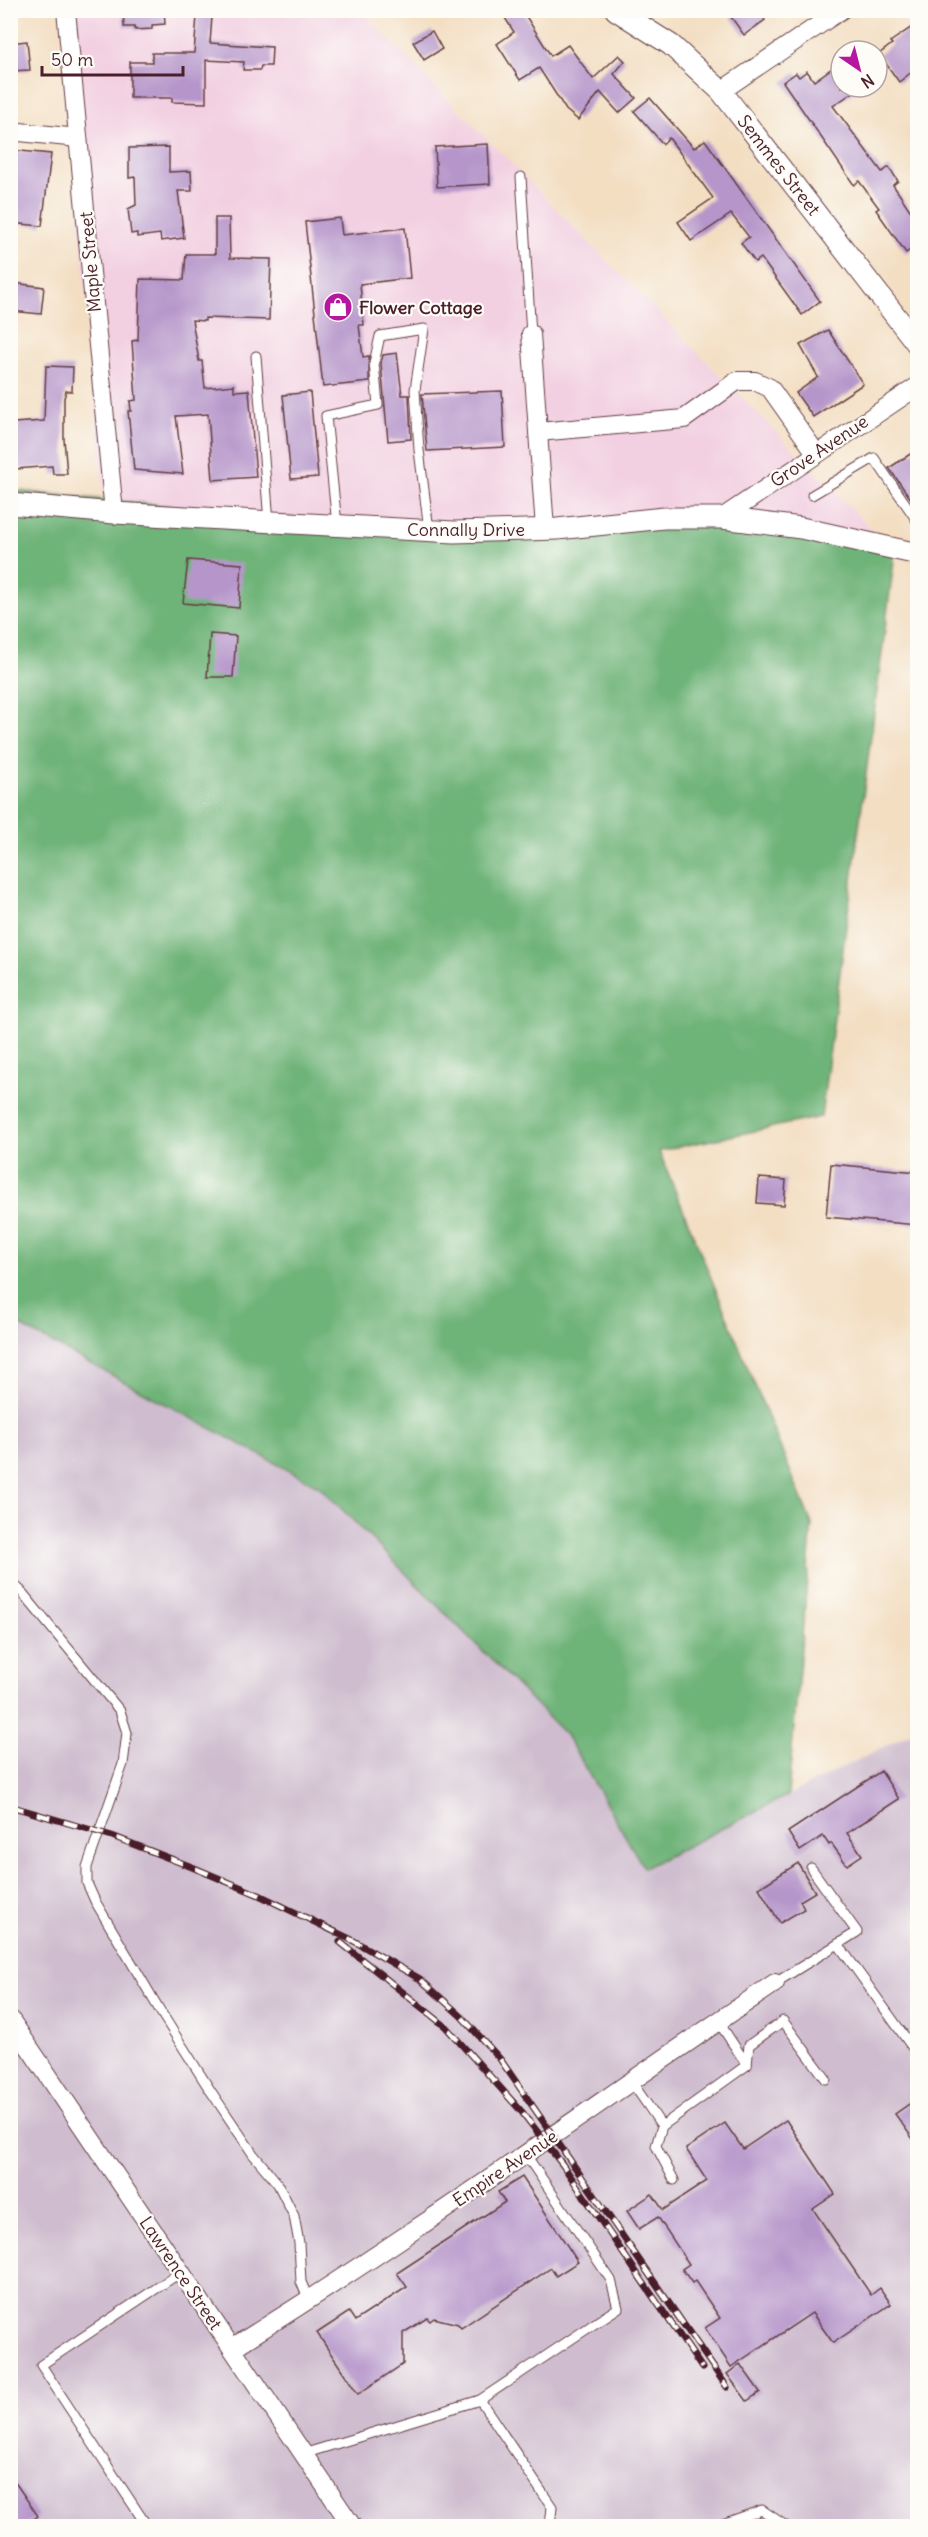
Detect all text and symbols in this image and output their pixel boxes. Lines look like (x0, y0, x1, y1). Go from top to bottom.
scale bar (42, 39, 183, 77)
north arrow (829, 39, 889, 99)
text: 50 m (51, 48, 93, 71)
text: N (857, 70, 878, 93)
street label: Semmes Street (733, 110, 825, 220)
street label: Maple Street (74, 211, 106, 313)
shop icon: Flower Cottage (322, 291, 354, 323)
place label: Flower Cottage (359, 296, 483, 319)
street label: Grove Avenue (766, 410, 872, 492)
street label: Connally Drive (407, 518, 525, 541)
street label: Empire Avenue (448, 2124, 562, 2212)
street label: Lawrence Street (135, 2212, 227, 2334)

